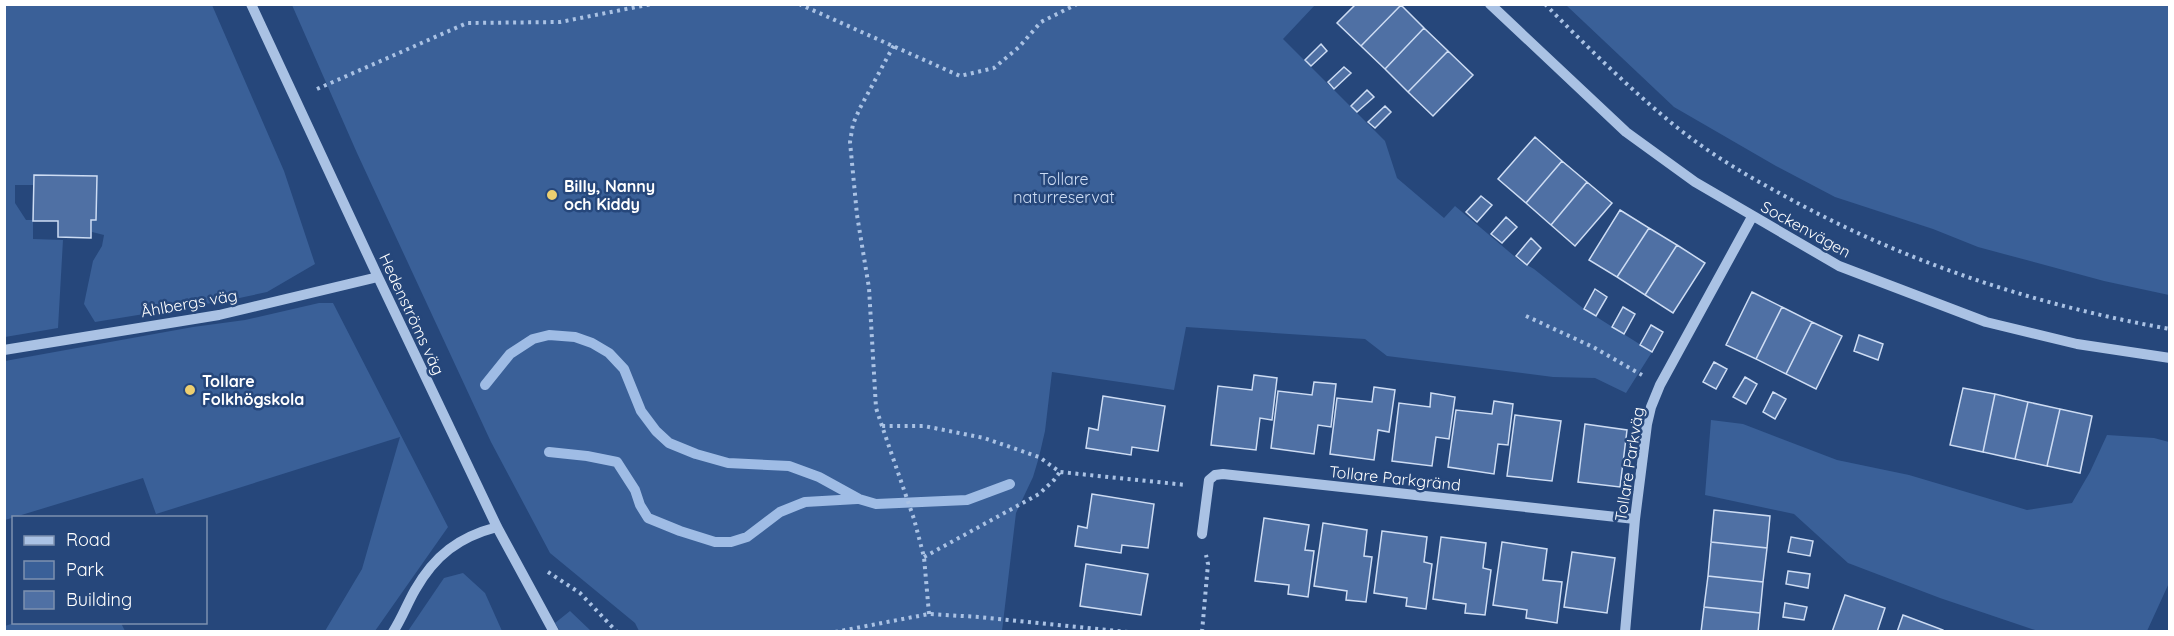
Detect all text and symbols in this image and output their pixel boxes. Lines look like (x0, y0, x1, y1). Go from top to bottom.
park label: Tollare naturreservat (1013, 169, 1115, 207)
place label: Billy, Nanny och Kiddy (564, 176, 655, 214)
marker: Billy, Nanny och Kiddy (545, 188, 559, 202)
street label: Sockenvägen (1758, 196, 1854, 262)
street label: Hedenströms väg (375, 250, 449, 378)
street label: Åhlbergs väg (139, 285, 239, 321)
place label: Tollare Folkhögskola (202, 371, 304, 409)
marker: Tollare Folkhögskola (183, 383, 197, 397)
street label: Tollare Parkväg (1610, 405, 1648, 523)
street label: Tollare Parkgränd (1328, 461, 1462, 495)
legend (12, 516, 207, 624)
text: Road (66, 528, 111, 551)
text: Park (66, 558, 104, 581)
text: Building (66, 588, 132, 611)

